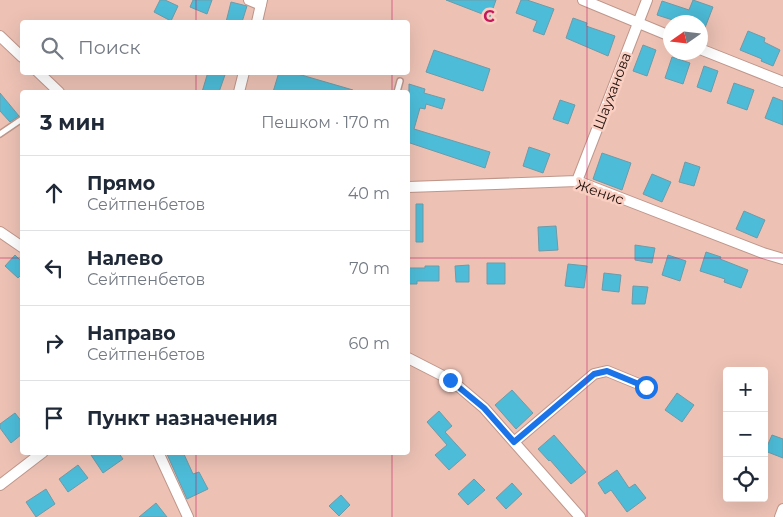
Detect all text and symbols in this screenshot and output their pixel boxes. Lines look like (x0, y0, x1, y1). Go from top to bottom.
text: C (483, 7, 495, 26)
north arrow (663, 15, 708, 60)
search box (20, 20, 410, 75)
icon: search (38, 34, 66, 62)
text: Поиск (78, 36, 141, 59)
street label: Шауханова (589, 50, 635, 132)
text: 3 мин (40, 110, 105, 135)
text: Пешком · 170 m (261, 113, 390, 132)
text: Прямо (87, 172, 155, 195)
street label: Женис (574, 175, 626, 209)
icon: ahead (40, 179, 68, 207)
text: 40 m (348, 184, 390, 203)
text: Сейтпенбетов (87, 195, 205, 214)
text: Налево (87, 247, 163, 270)
icon: left (40, 254, 68, 282)
text: 70 m (349, 259, 390, 278)
text: Сейтпенбетов (87, 270, 205, 289)
text: Направо (87, 322, 176, 345)
icon: right (40, 329, 68, 357)
text: 60 m (348, 334, 390, 353)
text: Сейтпенбетов (87, 345, 205, 364)
map controls (723, 367, 768, 502)
button: + (723, 367, 768, 412)
route end (439, 369, 462, 392)
route start (635, 376, 658, 399)
icon: arrive (40, 404, 68, 432)
text: Пункт назначения (87, 407, 278, 430)
button: − (723, 412, 768, 457)
button: locate (723, 457, 768, 502)

